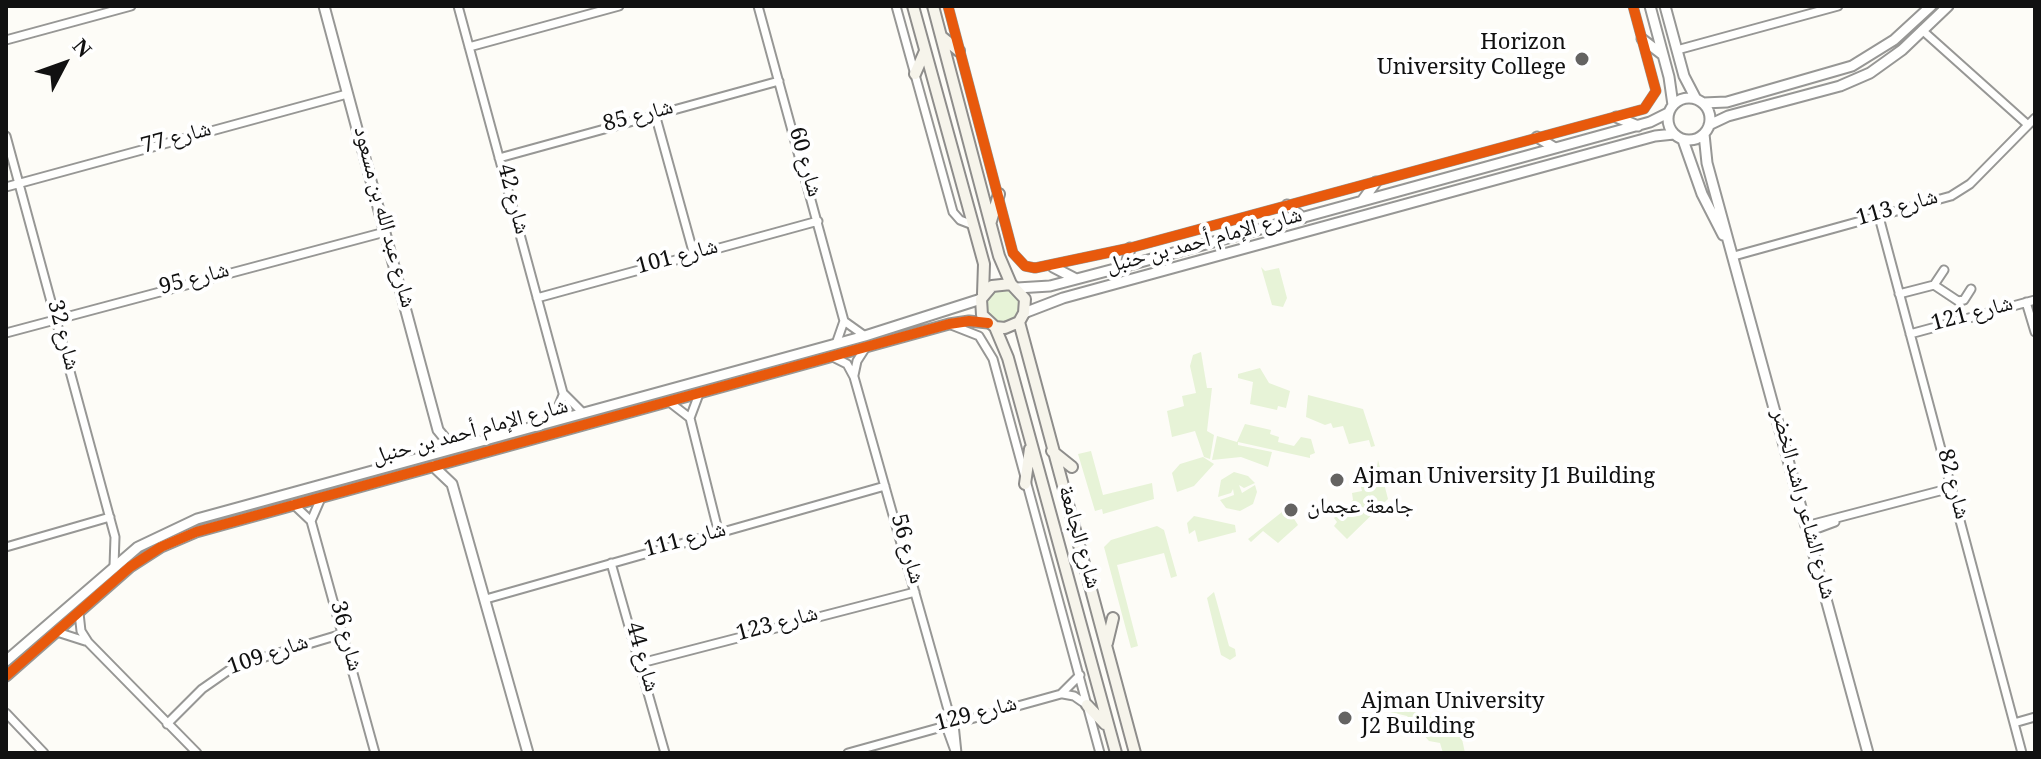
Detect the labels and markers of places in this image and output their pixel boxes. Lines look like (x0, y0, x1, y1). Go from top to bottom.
place label: Horizon University College (1377, 33, 1566, 84)
marker: Horizon University College (1573, 50, 1591, 68)
place label: Ajman University J1 Building (1353, 467, 1655, 493)
marker: Ajman University J1 Building (1328, 471, 1346, 489)
place label: جامعة عجمان (1307, 497, 1414, 523)
marker: جامعة عجمان (1282, 501, 1300, 519)
place label: Ajman University J2 Building (1361, 692, 1544, 744)
marker: Ajman University J2 Building (1336, 709, 1354, 727)

